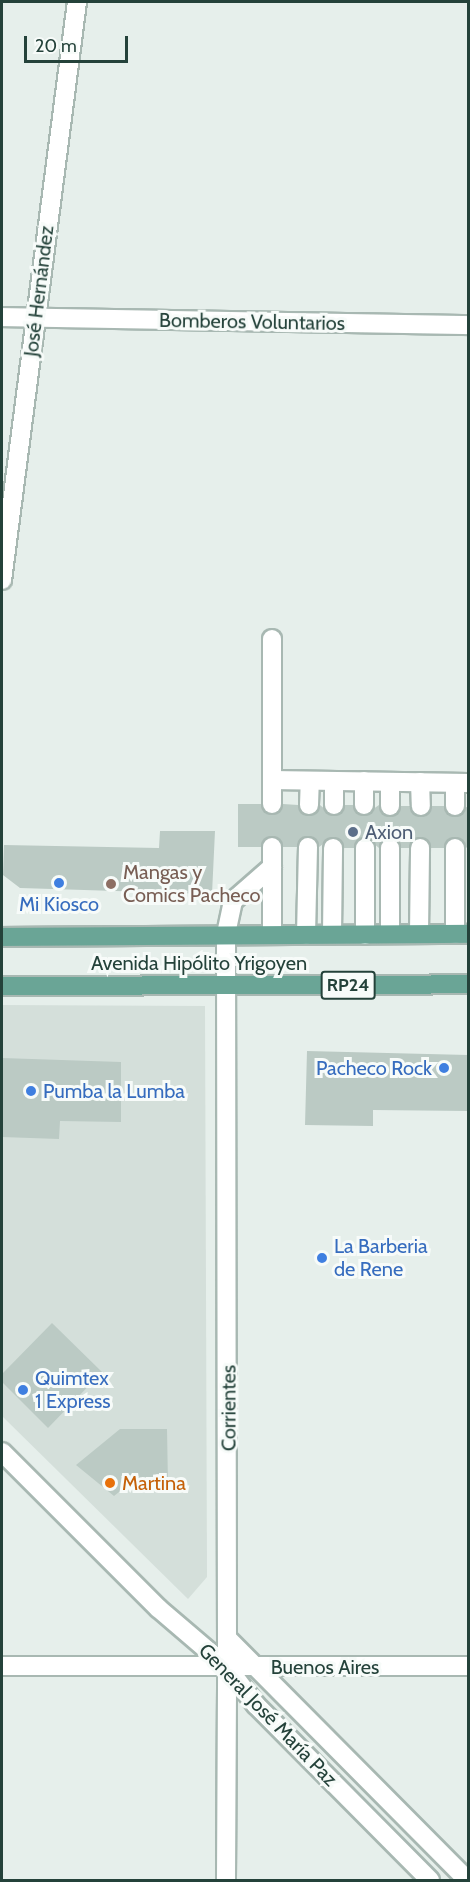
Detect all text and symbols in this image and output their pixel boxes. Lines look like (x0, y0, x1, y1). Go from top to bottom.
scale bar (27, 24, 130, 62)
text: 20 m (35, 35, 77, 57)
street label: José Hernández (19, 224, 59, 358)
street label: Bomberos Voluntarios (159, 308, 345, 336)
place label: Axion (365, 820, 413, 844)
marker: Axion (346, 825, 360, 839)
place label: Mangas y Comics Pacheco (123, 861, 261, 908)
marker: Mi Kiosco (52, 876, 66, 890)
marker: Mangas y Comics Pacheco (104, 877, 118, 891)
place label: Mi Kiosco (19, 892, 99, 916)
street label: Avenida Hipólito Yrigoyen (91, 951, 307, 975)
road number: RP24 (320, 970, 376, 1000)
place label: Pacheco Rock (316, 1056, 432, 1080)
marker: Pacheco Rock (437, 1061, 451, 1075)
place label: Pumba la Lumba (43, 1079, 185, 1103)
marker: Pumba la Lumba (24, 1084, 38, 1098)
place label: La Barberia de Rene (334, 1234, 427, 1281)
marker: La Barberia de Rene (315, 1251, 329, 1265)
street label: Corrientes (217, 1365, 241, 1451)
place label: Quimtex 1 Express (35, 1366, 111, 1413)
marker: Quimtex 1 Express (16, 1383, 30, 1397)
place label: Martina (122, 1471, 186, 1495)
marker: Martina (103, 1476, 117, 1490)
street label: General José María Paz (194, 1639, 342, 1791)
street label: Buenos Aires (271, 1655, 379, 1679)

